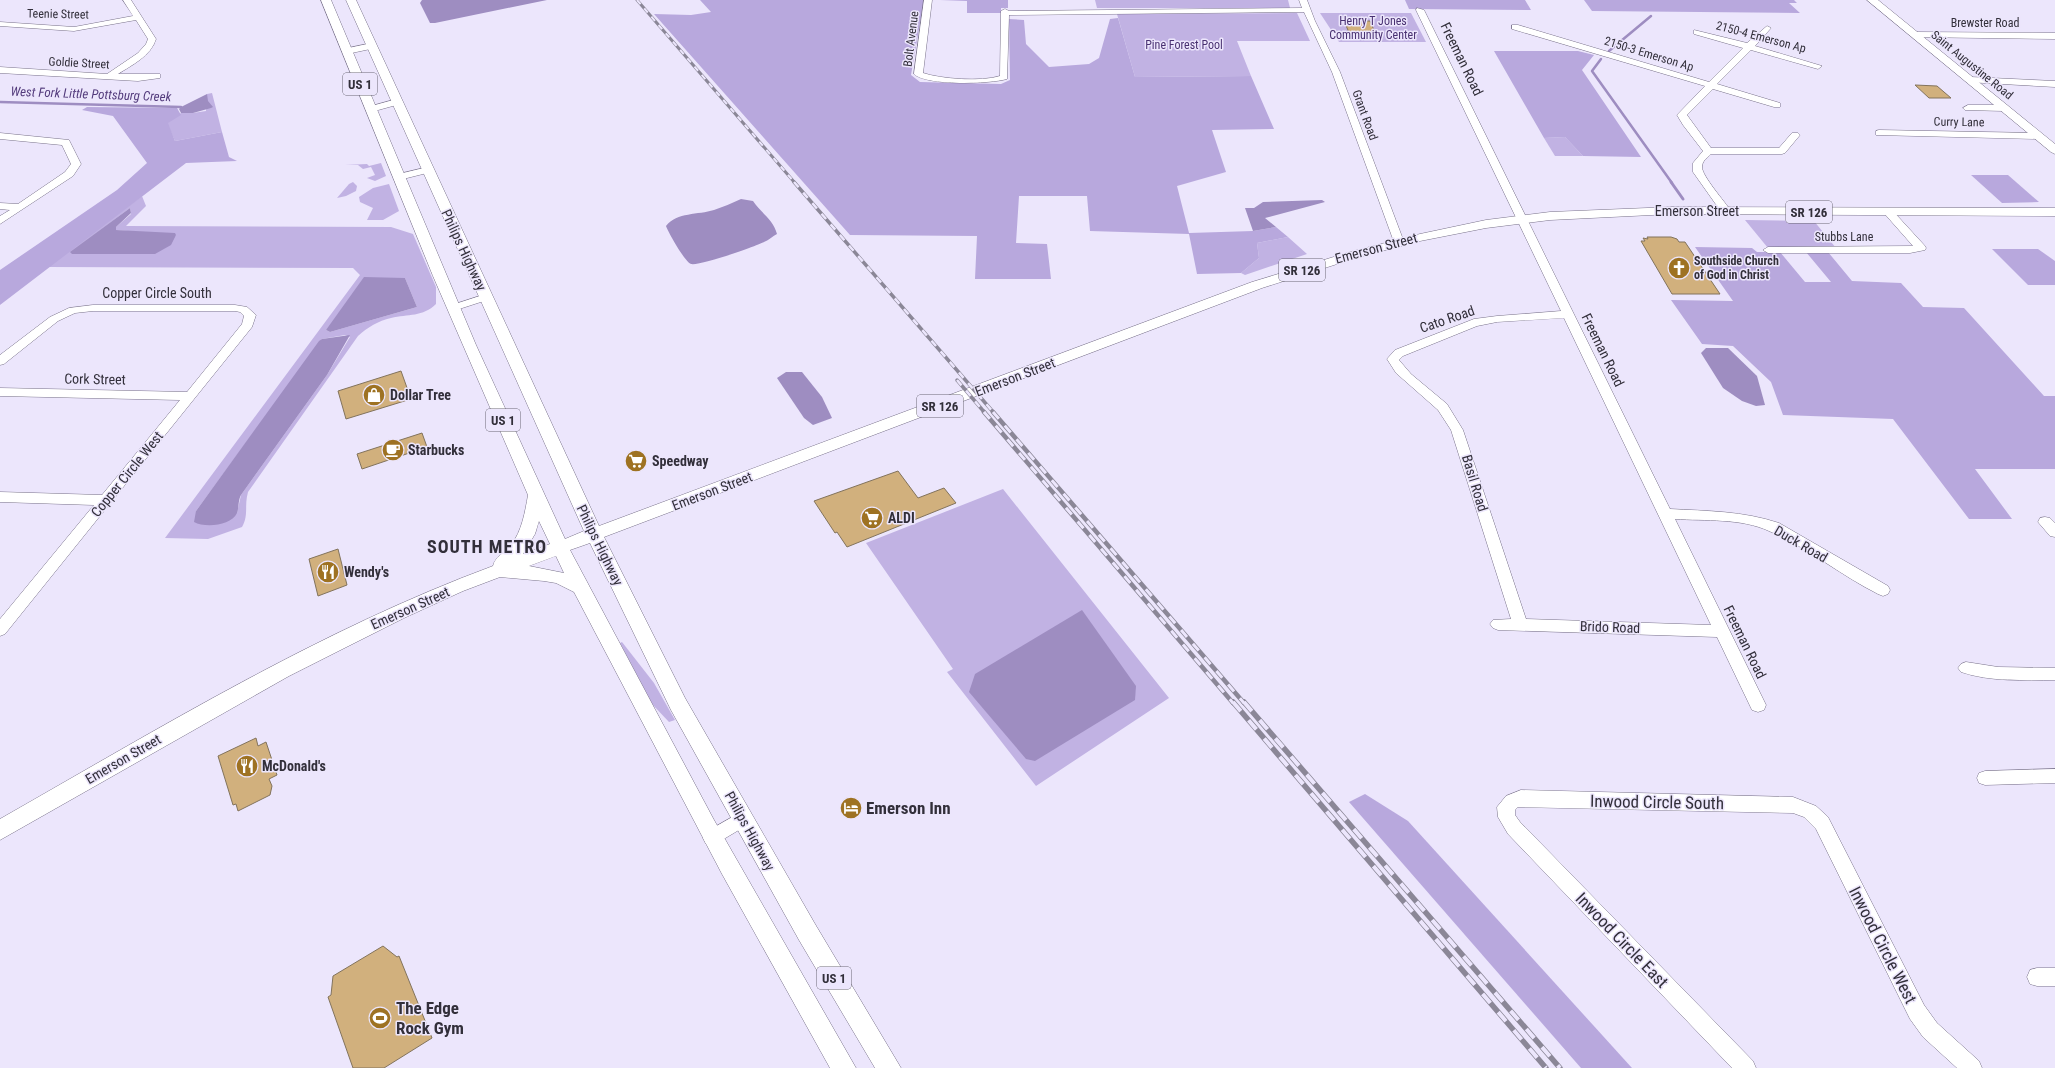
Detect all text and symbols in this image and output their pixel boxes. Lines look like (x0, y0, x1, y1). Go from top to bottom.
street label: Teenie Street (27, 6, 90, 22)
street label: Bolt Avenue (901, 10, 921, 68)
park label: Henry T Jones Community Center (1329, 14, 1417, 42)
street label: Brewster Road (1951, 16, 2019, 30)
street label: 2150-4 Emerson Ap (1714, 18, 1808, 56)
street label: Freeman Road (1437, 20, 1487, 98)
street label: Saint Augustine Road (1928, 28, 2016, 102)
street label: 2150-3 Emerson Ap (1603, 34, 1695, 74)
park label: Pine Forest Pool (1145, 38, 1223, 52)
street label: Goldie Street (48, 54, 110, 72)
road number: US 1 (343, 73, 377, 95)
water label: West Fork Little Pottsburg Creek (10, 84, 172, 104)
street label: Grant Road (1349, 88, 1381, 142)
street label: Curry Lane (1934, 115, 1985, 129)
road number: SR 126 (1786, 201, 1832, 223)
street label: Emerson Street (1655, 203, 1739, 219)
street label: Philips Highway (438, 207, 490, 293)
street label: Emerson Street (1333, 229, 1419, 267)
street label: Stubbs Lane (1815, 230, 1874, 244)
place label: Southside Church of God in Christ (1694, 254, 1779, 282)
church icon: Southside Church of God in Christ (1666, 255, 1692, 281)
road number: SR 126 (1279, 259, 1325, 281)
street label: Copper Circle South (102, 285, 212, 301)
street label: Cato Road (1417, 302, 1477, 336)
street label: Freeman Road (1578, 311, 1628, 389)
street label: Emerson Street (973, 354, 1057, 400)
street label: Cork Street (64, 370, 126, 388)
shop icon: Dollar Tree (361, 382, 387, 408)
place label: Dollar Tree (390, 387, 451, 403)
road number: SR 126 (917, 395, 963, 417)
road number: US 1 (486, 409, 520, 431)
street label: Copper Circle West (88, 428, 166, 520)
cafe icon: Starbucks (380, 437, 406, 463)
place label: Starbucks (408, 442, 464, 458)
supermarket icon: Speedway (623, 448, 649, 474)
place label: Speedway (652, 453, 709, 469)
street label: Basil Road (1459, 453, 1491, 513)
street label: Emerson Street (670, 468, 754, 514)
street label: Philips Highway (574, 502, 626, 588)
supermarket icon: ALDI (859, 505, 885, 531)
place label: ALDI (888, 510, 915, 526)
street label: Duck Road (1772, 522, 1830, 566)
district label: SOUTH METRO (427, 536, 547, 557)
restaurant icon: Wendy's (315, 559, 341, 585)
place label: Wendy's (344, 564, 389, 580)
street label: Emerson Street (368, 583, 452, 633)
street label: Freeman Road (1720, 603, 1770, 681)
street label: Brido Road (1580, 618, 1640, 636)
street label: Emerson Street (82, 731, 164, 787)
restaurant icon: McDonald's (234, 753, 260, 779)
place label: McDonald's (262, 758, 326, 774)
street label: Philips Highway (722, 789, 778, 873)
street label: Inwood Circle South (1590, 791, 1724, 813)
hotel icon: Emerson Inn (838, 795, 864, 821)
place label: Emerson Inn (866, 798, 951, 818)
street label: Inwood Circle West (1845, 883, 1921, 1007)
street label: Inwood Circle East (1572, 888, 1672, 992)
road number: US 1 (817, 967, 851, 989)
place label: The Edge Rock Gym (396, 998, 464, 1038)
sports icon: The Edge Rock Gym (367, 1005, 393, 1031)

